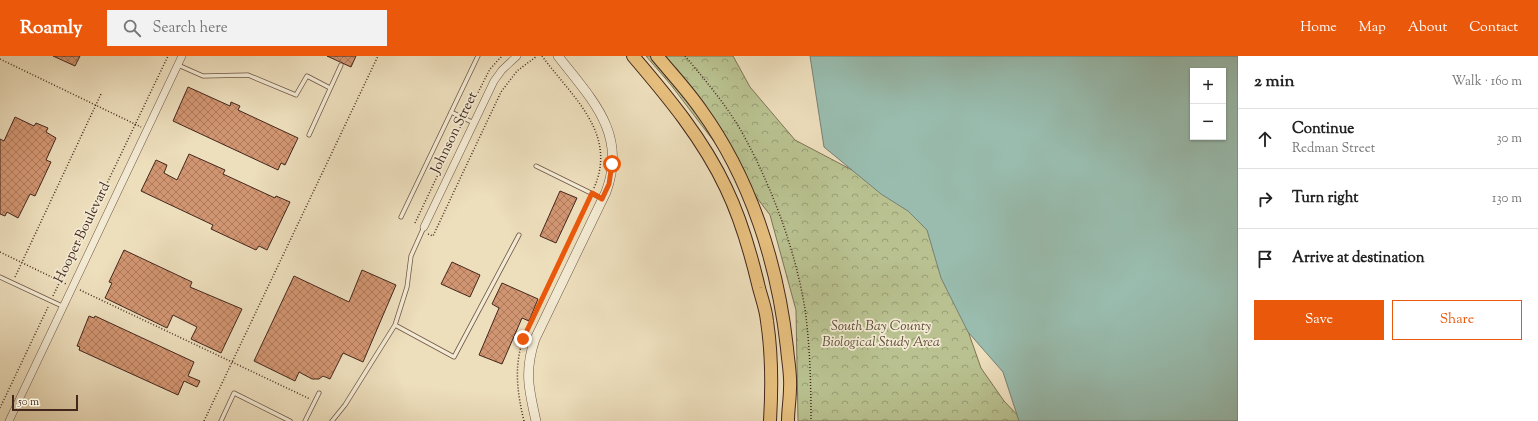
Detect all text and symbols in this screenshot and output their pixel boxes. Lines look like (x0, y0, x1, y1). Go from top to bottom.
search box (107, 10, 387, 46)
text: Roamly (20, 15, 83, 42)
icon: search (121, 17, 143, 39)
text: Search here (153, 18, 228, 39)
text: Home (1300, 18, 1337, 38)
text: Map (1359, 18, 1386, 38)
text: About (1408, 18, 1447, 38)
text: Contact (1469, 18, 1518, 38)
map controls (1190, 68, 1226, 140)
button: + (1190, 68, 1226, 104)
text: 2 min (1254, 70, 1295, 94)
text: Walk · 160 m (1451, 73, 1522, 91)
street label: Johnson Street (426, 89, 484, 178)
button: − (1190, 104, 1226, 140)
text: Continue (1292, 119, 1354, 140)
icon: ahead (1254, 128, 1276, 150)
text: 30 m (1496, 130, 1522, 148)
text: Redman Street (1292, 140, 1375, 158)
route start (603, 155, 621, 173)
street label: Hooper Boulevard (50, 179, 116, 287)
icon: right (1254, 188, 1276, 210)
text: Turn right (1292, 188, 1358, 209)
text: 130 m (1492, 190, 1522, 208)
icon: arrive (1254, 248, 1276, 270)
text: Arrive at destination (1292, 248, 1425, 269)
button: Save (1254, 300, 1384, 340)
button: Share (1392, 300, 1522, 340)
park label: South Bay County Biological Study Area (822, 317, 940, 353)
route end (514, 330, 532, 348)
scale bar (12, 393, 78, 412)
text: 50 m (18, 394, 39, 410)

